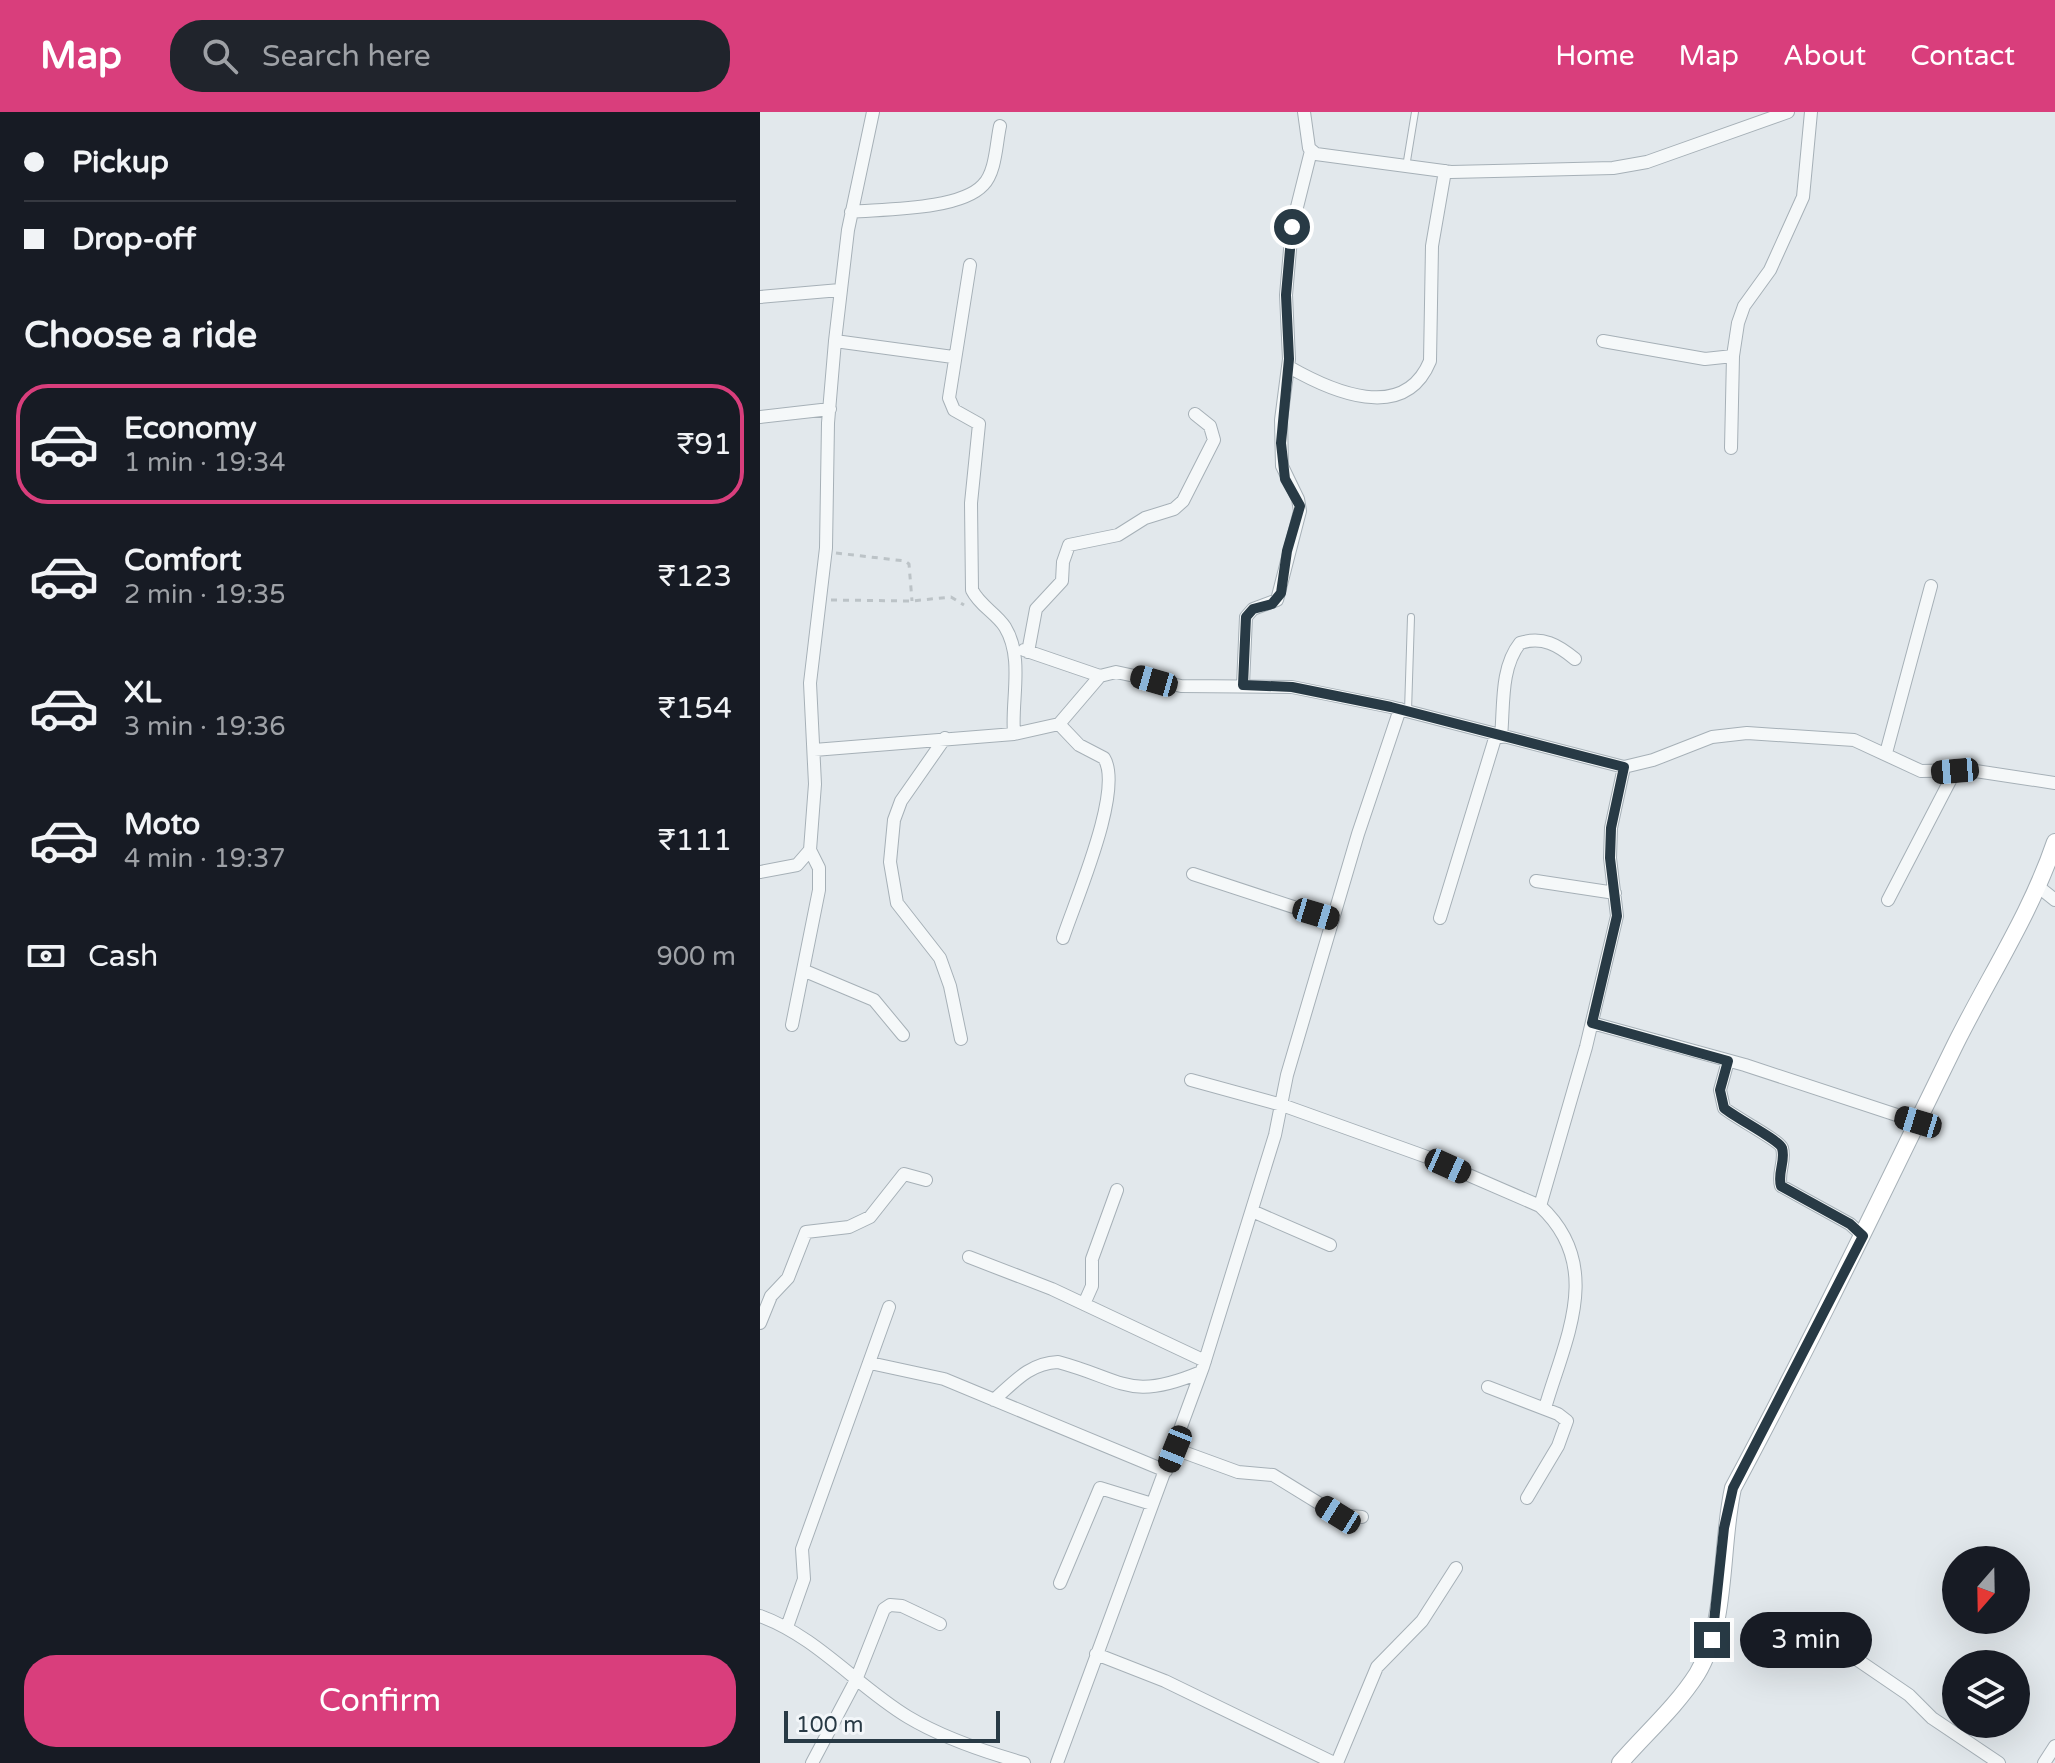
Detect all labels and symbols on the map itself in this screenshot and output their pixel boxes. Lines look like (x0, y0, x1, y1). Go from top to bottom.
route start (1274, 209, 1310, 245)
car (1128, 663, 1180, 699)
car (1930, 757, 1980, 785)
car (1290, 896, 1342, 932)
car (1892, 1104, 1944, 1140)
car (1421, 1145, 1475, 1187)
car (1155, 1422, 1195, 1476)
car (1311, 1492, 1365, 1538)
north arrow (1942, 1546, 2030, 1634)
callout: 3 min (1740, 1612, 1872, 1668)
route end (1694, 1622, 1730, 1658)
scale bar (784, 1707, 1000, 1743)

